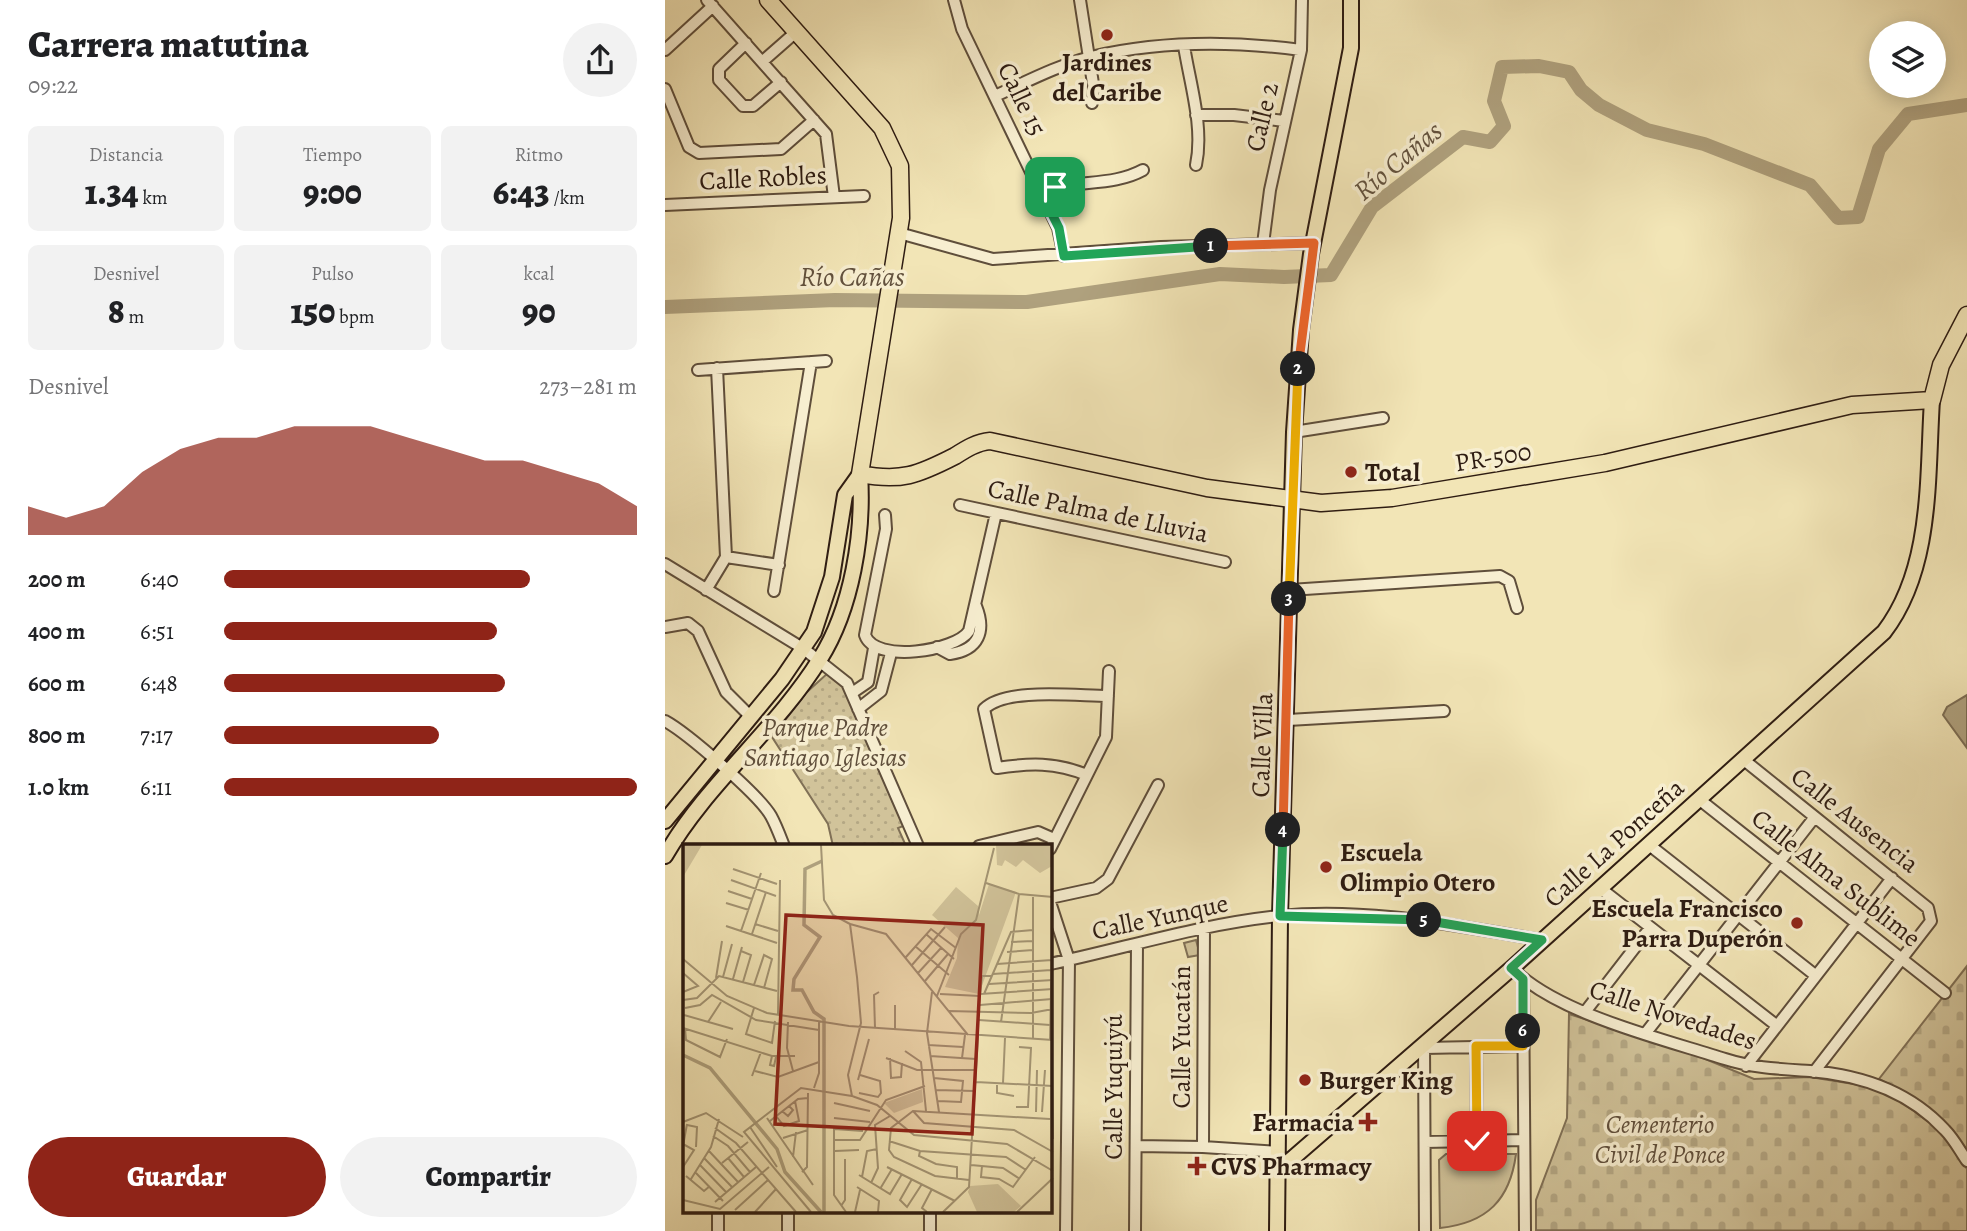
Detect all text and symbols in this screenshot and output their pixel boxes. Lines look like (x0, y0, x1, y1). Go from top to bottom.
text: Carrera matutina (28, 18, 309, 70)
map controls (1869, 21, 1946, 98)
button: layers (1869, 21, 1946, 98)
button: share (563, 23, 637, 97)
marker: Jardines del Caribe (1099, 27, 1115, 43)
place label: Jardines del Caribe (1052, 45, 1162, 110)
street label: Calle 15 (989, 56, 1055, 142)
text: 09:22 (28, 70, 78, 101)
street label: Calle 2 (1237, 79, 1287, 155)
water label: Río Cañas (1346, 112, 1451, 209)
text: Distancia (89, 142, 163, 168)
text: Tiempo (303, 142, 362, 168)
text: Ritmo (515, 142, 563, 168)
street label: Calle Robles (698, 157, 828, 199)
pin (1025, 157, 1085, 217)
text: 1.34 (85, 168, 139, 216)
text: 9:00 (303, 168, 362, 216)
text: 6:43 (493, 168, 550, 216)
icon: arrive (1036, 168, 1074, 206)
text: km (139, 185, 168, 211)
text: /km (550, 185, 585, 211)
pin: 1 (1193, 229, 1229, 264)
text: 1 (1207, 232, 1214, 258)
water label: Río Cañas (799, 258, 905, 296)
text: Desnivel (93, 261, 159, 287)
text: Pulso (311, 261, 354, 287)
text: kcal (524, 261, 554, 287)
text: 8 (108, 287, 125, 335)
text: 150 (290, 287, 335, 335)
text: 90 (522, 287, 556, 335)
text: m (125, 304, 144, 330)
text: bpm (335, 304, 374, 330)
pin: 2 (1281, 352, 1315, 386)
text: 2 (1293, 355, 1302, 381)
text: Desnivel (28, 371, 109, 402)
text: 273–281 m (539, 371, 637, 402)
street label: PR-500 (1452, 434, 1534, 480)
place label: Total (1365, 455, 1420, 490)
marker: Total (1343, 464, 1359, 480)
street label: Calle Palma de Lluvia (985, 471, 1211, 551)
text: 200 m (28, 564, 86, 595)
text: 6:40 (140, 564, 179, 595)
pin: 3 (1271, 582, 1307, 616)
text: 3 (1284, 585, 1293, 611)
text: 400 m (28, 616, 85, 647)
text: 6:51 (140, 616, 174, 647)
text: 600 m (28, 668, 85, 699)
text: 6:48 (140, 668, 178, 699)
street label: Calle Villa (1243, 692, 1281, 798)
park label: Parque Padre Santiago Iglesias (744, 710, 907, 775)
text: 800 m (28, 720, 85, 751)
text: 7:17 (140, 720, 173, 751)
street label: Calle Ausencia (1784, 759, 1926, 881)
street label: Calle La Ponceña (1536, 771, 1692, 915)
text: 1.0 km (28, 772, 89, 803)
text: 6:11 (140, 772, 172, 803)
street label: Calle Alma Sublime (1744, 801, 1928, 955)
pin: 4 (1265, 812, 1301, 848)
text: 4 (1278, 816, 1287, 842)
place label: Escuela Olimpio Otero (1340, 835, 1495, 900)
inset map (683, 844, 1052, 1214)
marker: Escuela Olimpio Otero (1318, 859, 1334, 875)
street label: Calle Yunque (1089, 885, 1231, 949)
place label: Escuela Francisco Parra Duperón (1591, 891, 1783, 956)
pin: 5 (1407, 902, 1441, 937)
text: 5 (1419, 906, 1428, 932)
marker: Escuela Francisco Parra Duperón (1789, 915, 1805, 931)
street label: Calle Yucatán (1164, 966, 1199, 1108)
street label: Calle Novedades (1585, 972, 1761, 1058)
street label: Calle Yuquiyú (1096, 1013, 1131, 1160)
pin: 6 (1505, 1014, 1541, 1048)
text: 6 (1518, 1017, 1527, 1043)
place label: Burger King (1319, 1063, 1454, 1098)
marker: Burger King (1297, 1072, 1313, 1088)
place label: Farmacia (1252, 1105, 1354, 1140)
park label: Cementerio Civil de Ponce (1595, 1107, 1725, 1172)
pin (1447, 1111, 1507, 1171)
marker: Farmacia (1360, 1114, 1376, 1130)
icon: check (1458, 1122, 1496, 1160)
button: Guardar (28, 1137, 326, 1217)
button: Compartir (340, 1137, 637, 1217)
place label: CVS Pharmacy (1211, 1149, 1372, 1184)
marker: CVS Pharmacy (1189, 1158, 1205, 1174)

